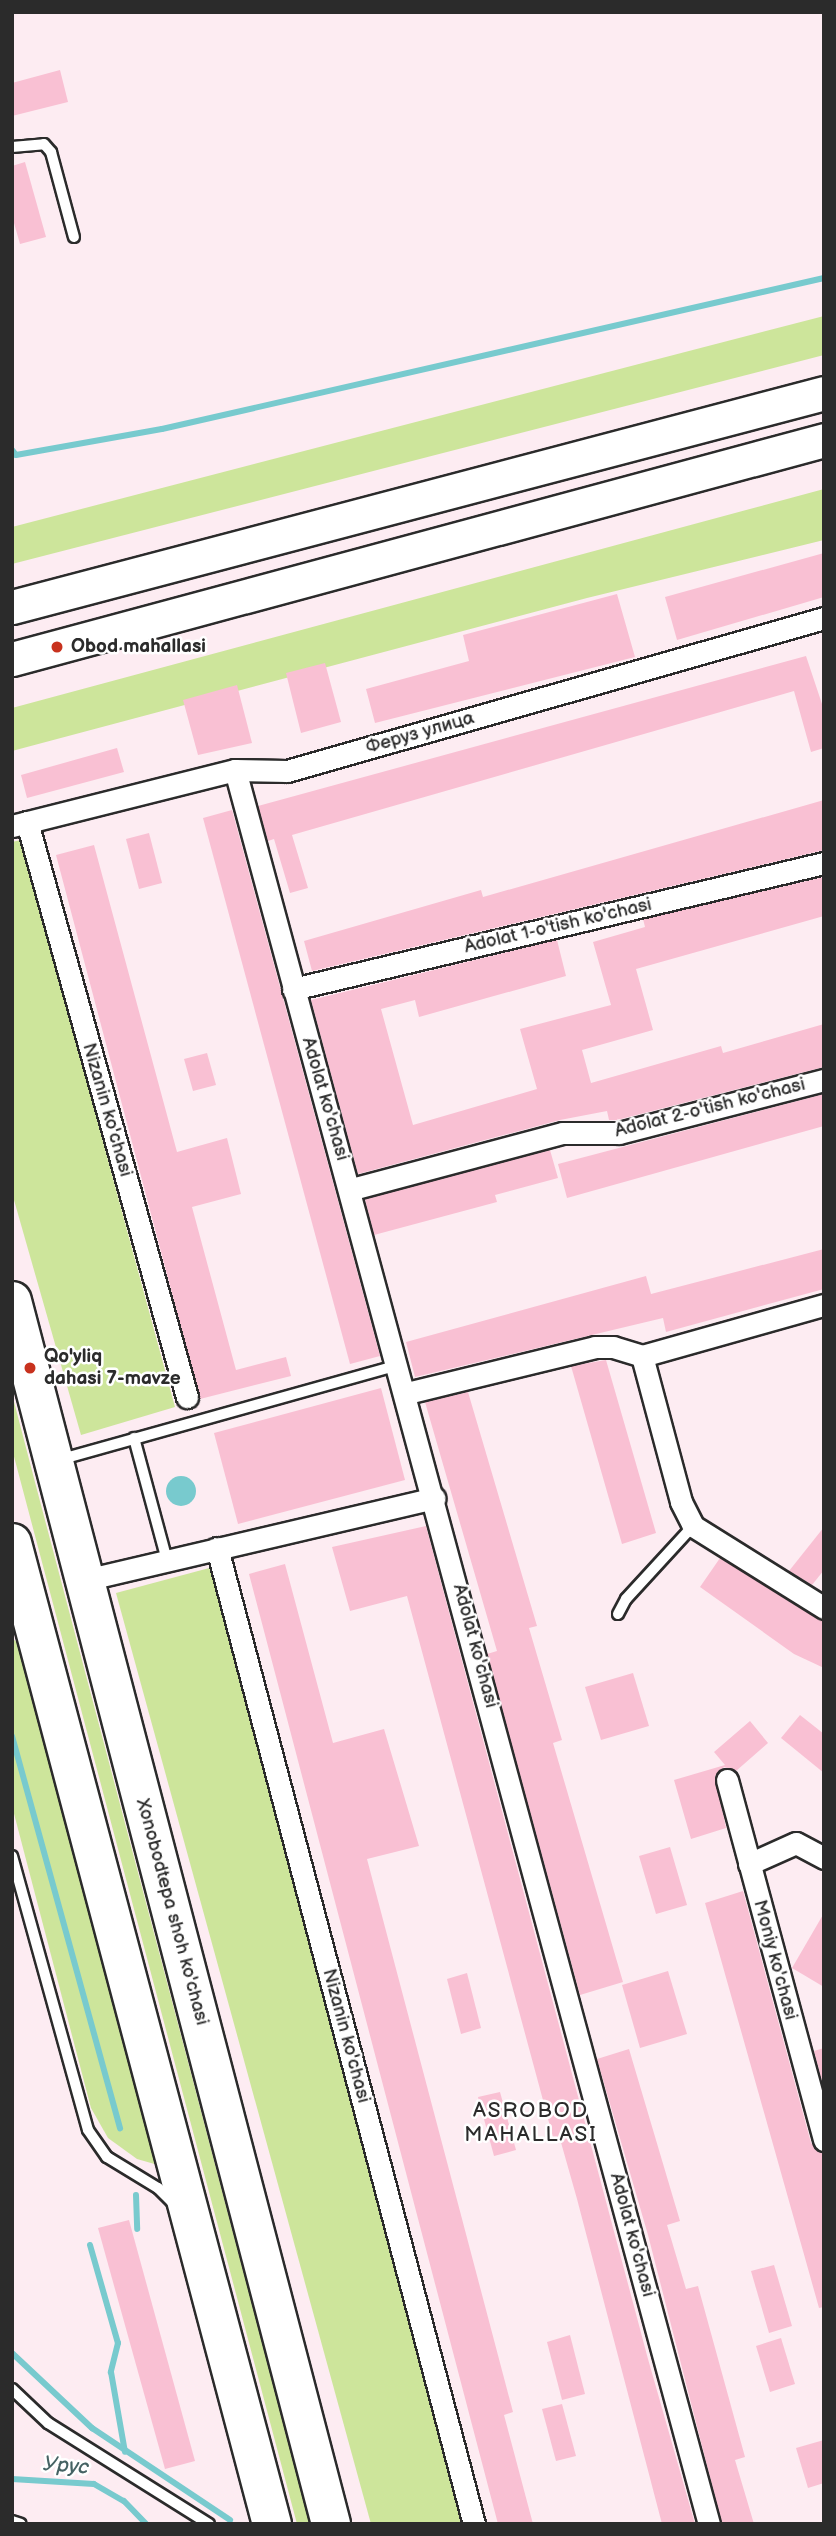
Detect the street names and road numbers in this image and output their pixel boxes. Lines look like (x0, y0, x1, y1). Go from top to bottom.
street label: Феруз улица (363, 707, 477, 759)
street label: Adolat 1-o'tish ko'chasi (462, 893, 654, 959)
street label: Adolat ko'chasi (296, 1035, 354, 1163)
street label: Nizanin ko'chasi (77, 1041, 137, 1179)
street label: Adolat 2-o'tish ko'chasi (612, 1073, 808, 1143)
street label: Adolat ko'chasi (447, 1582, 503, 1710)
street label: Xonobodtepa shoh ko'chasi (131, 1796, 213, 2028)
street label: Moniy ko'chasi (748, 1897, 802, 2023)
street label: Nizanin ko'chasi (317, 1966, 375, 2106)
street label: Adolat ko'chasi (604, 2171, 660, 2299)

